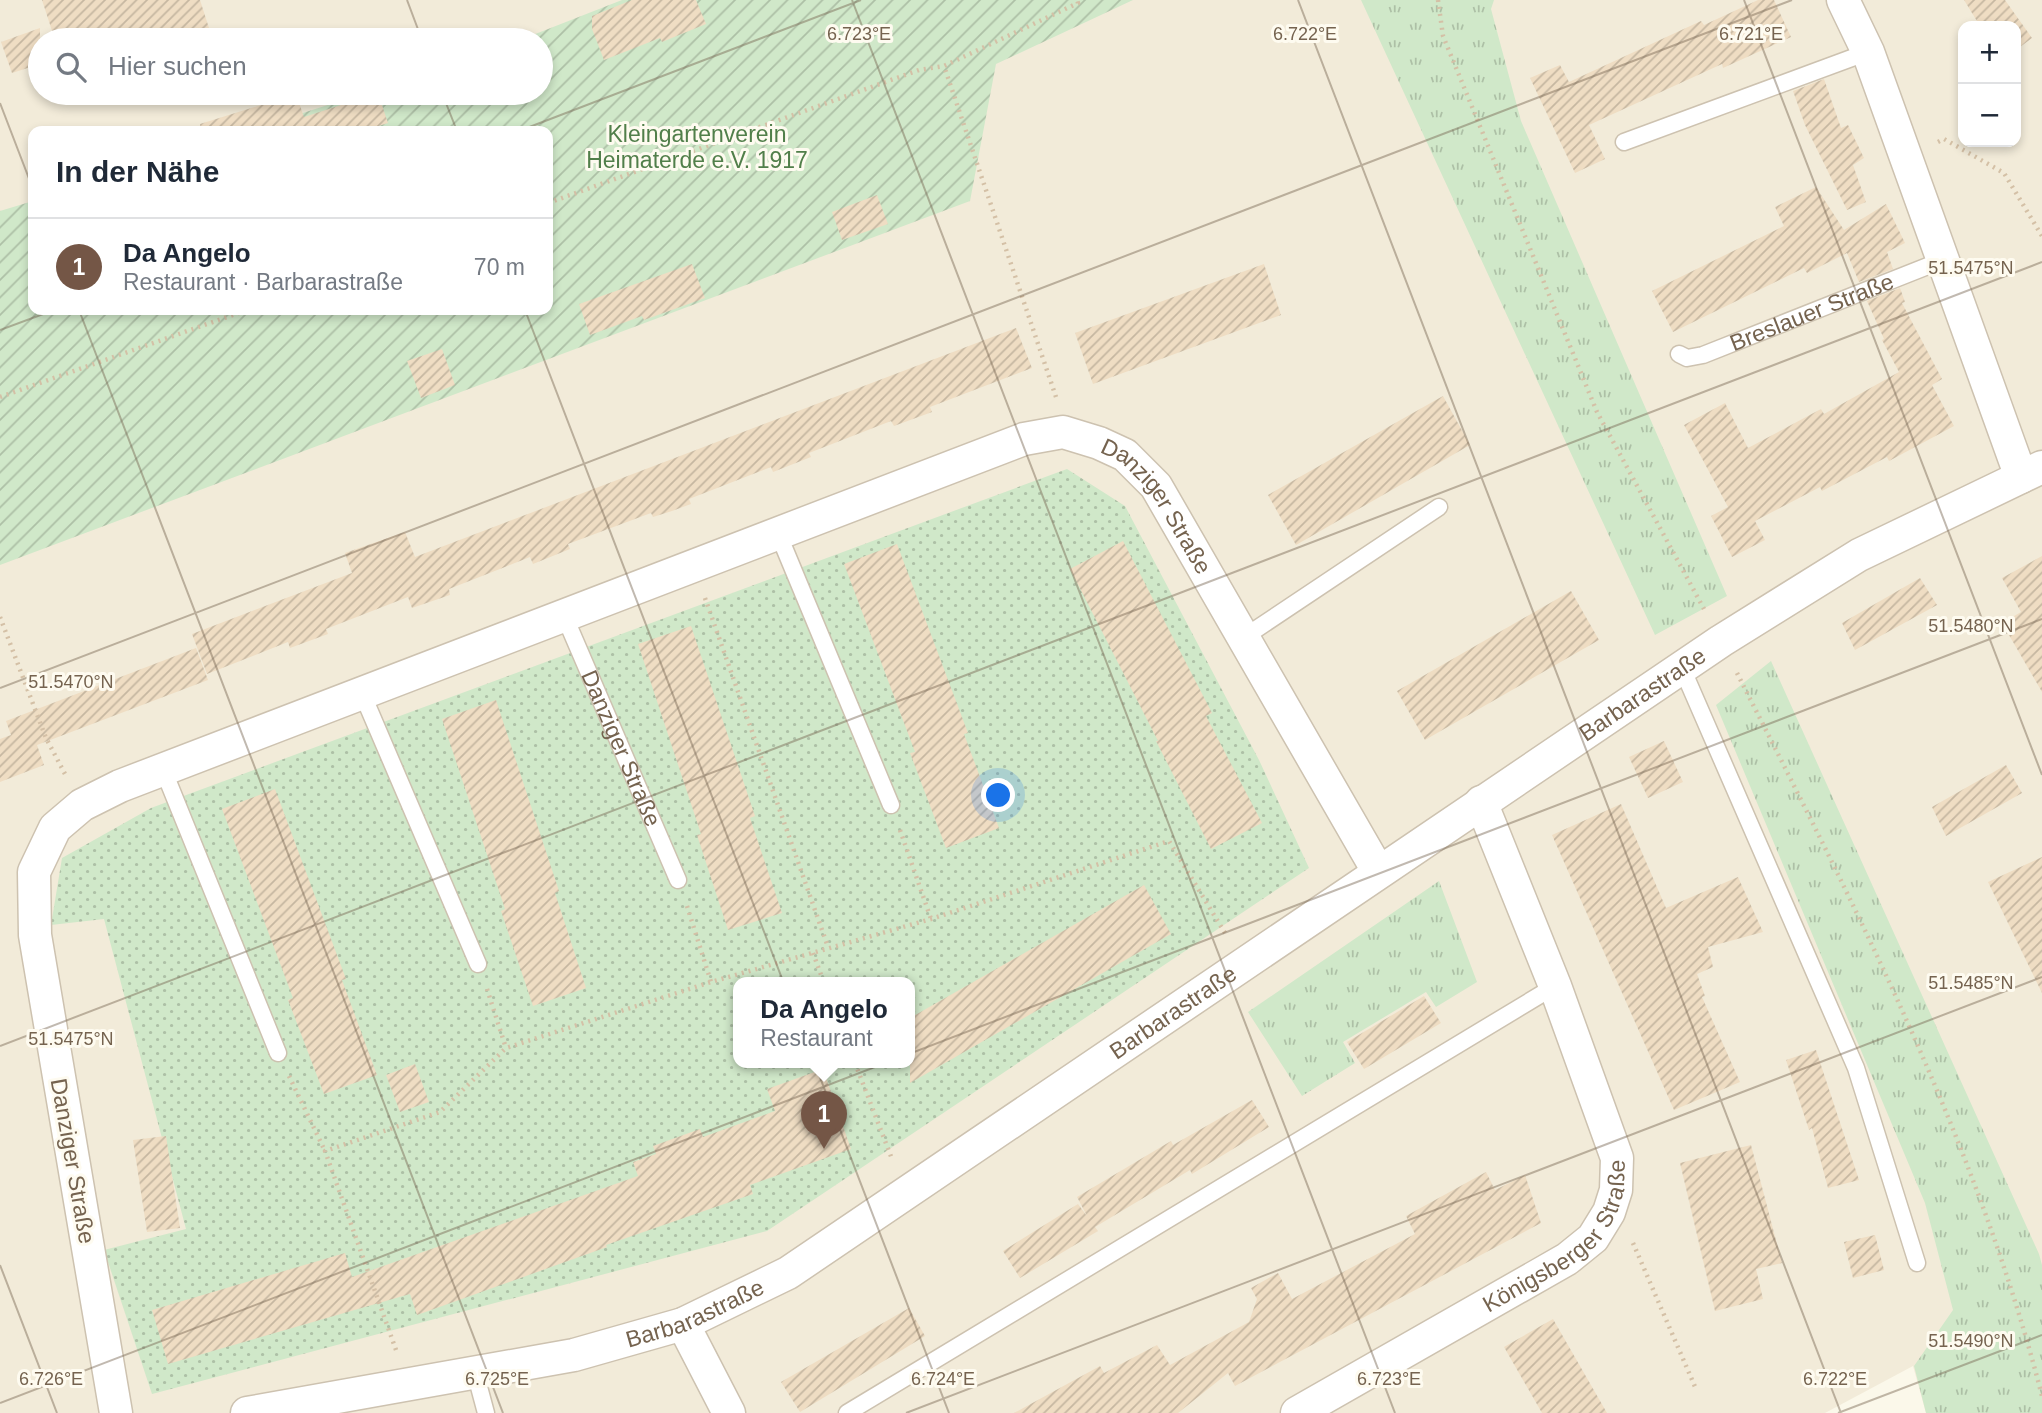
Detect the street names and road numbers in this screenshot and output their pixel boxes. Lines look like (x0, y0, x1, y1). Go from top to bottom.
street label: Breslauer Straße (1726, 268, 1897, 356)
street label: Danziger Straße (1097, 433, 1217, 578)
street label: Barbarastraße (1574, 642, 1710, 746)
street label: Danziger Straße (576, 666, 666, 830)
street label: Barbarastraße (1105, 960, 1241, 1064)
street label: Danziger Straße (46, 1076, 100, 1246)
street label: Königsberger Straße (1478, 1159, 1630, 1317)
street label: Barbarastraße (623, 1274, 768, 1353)

